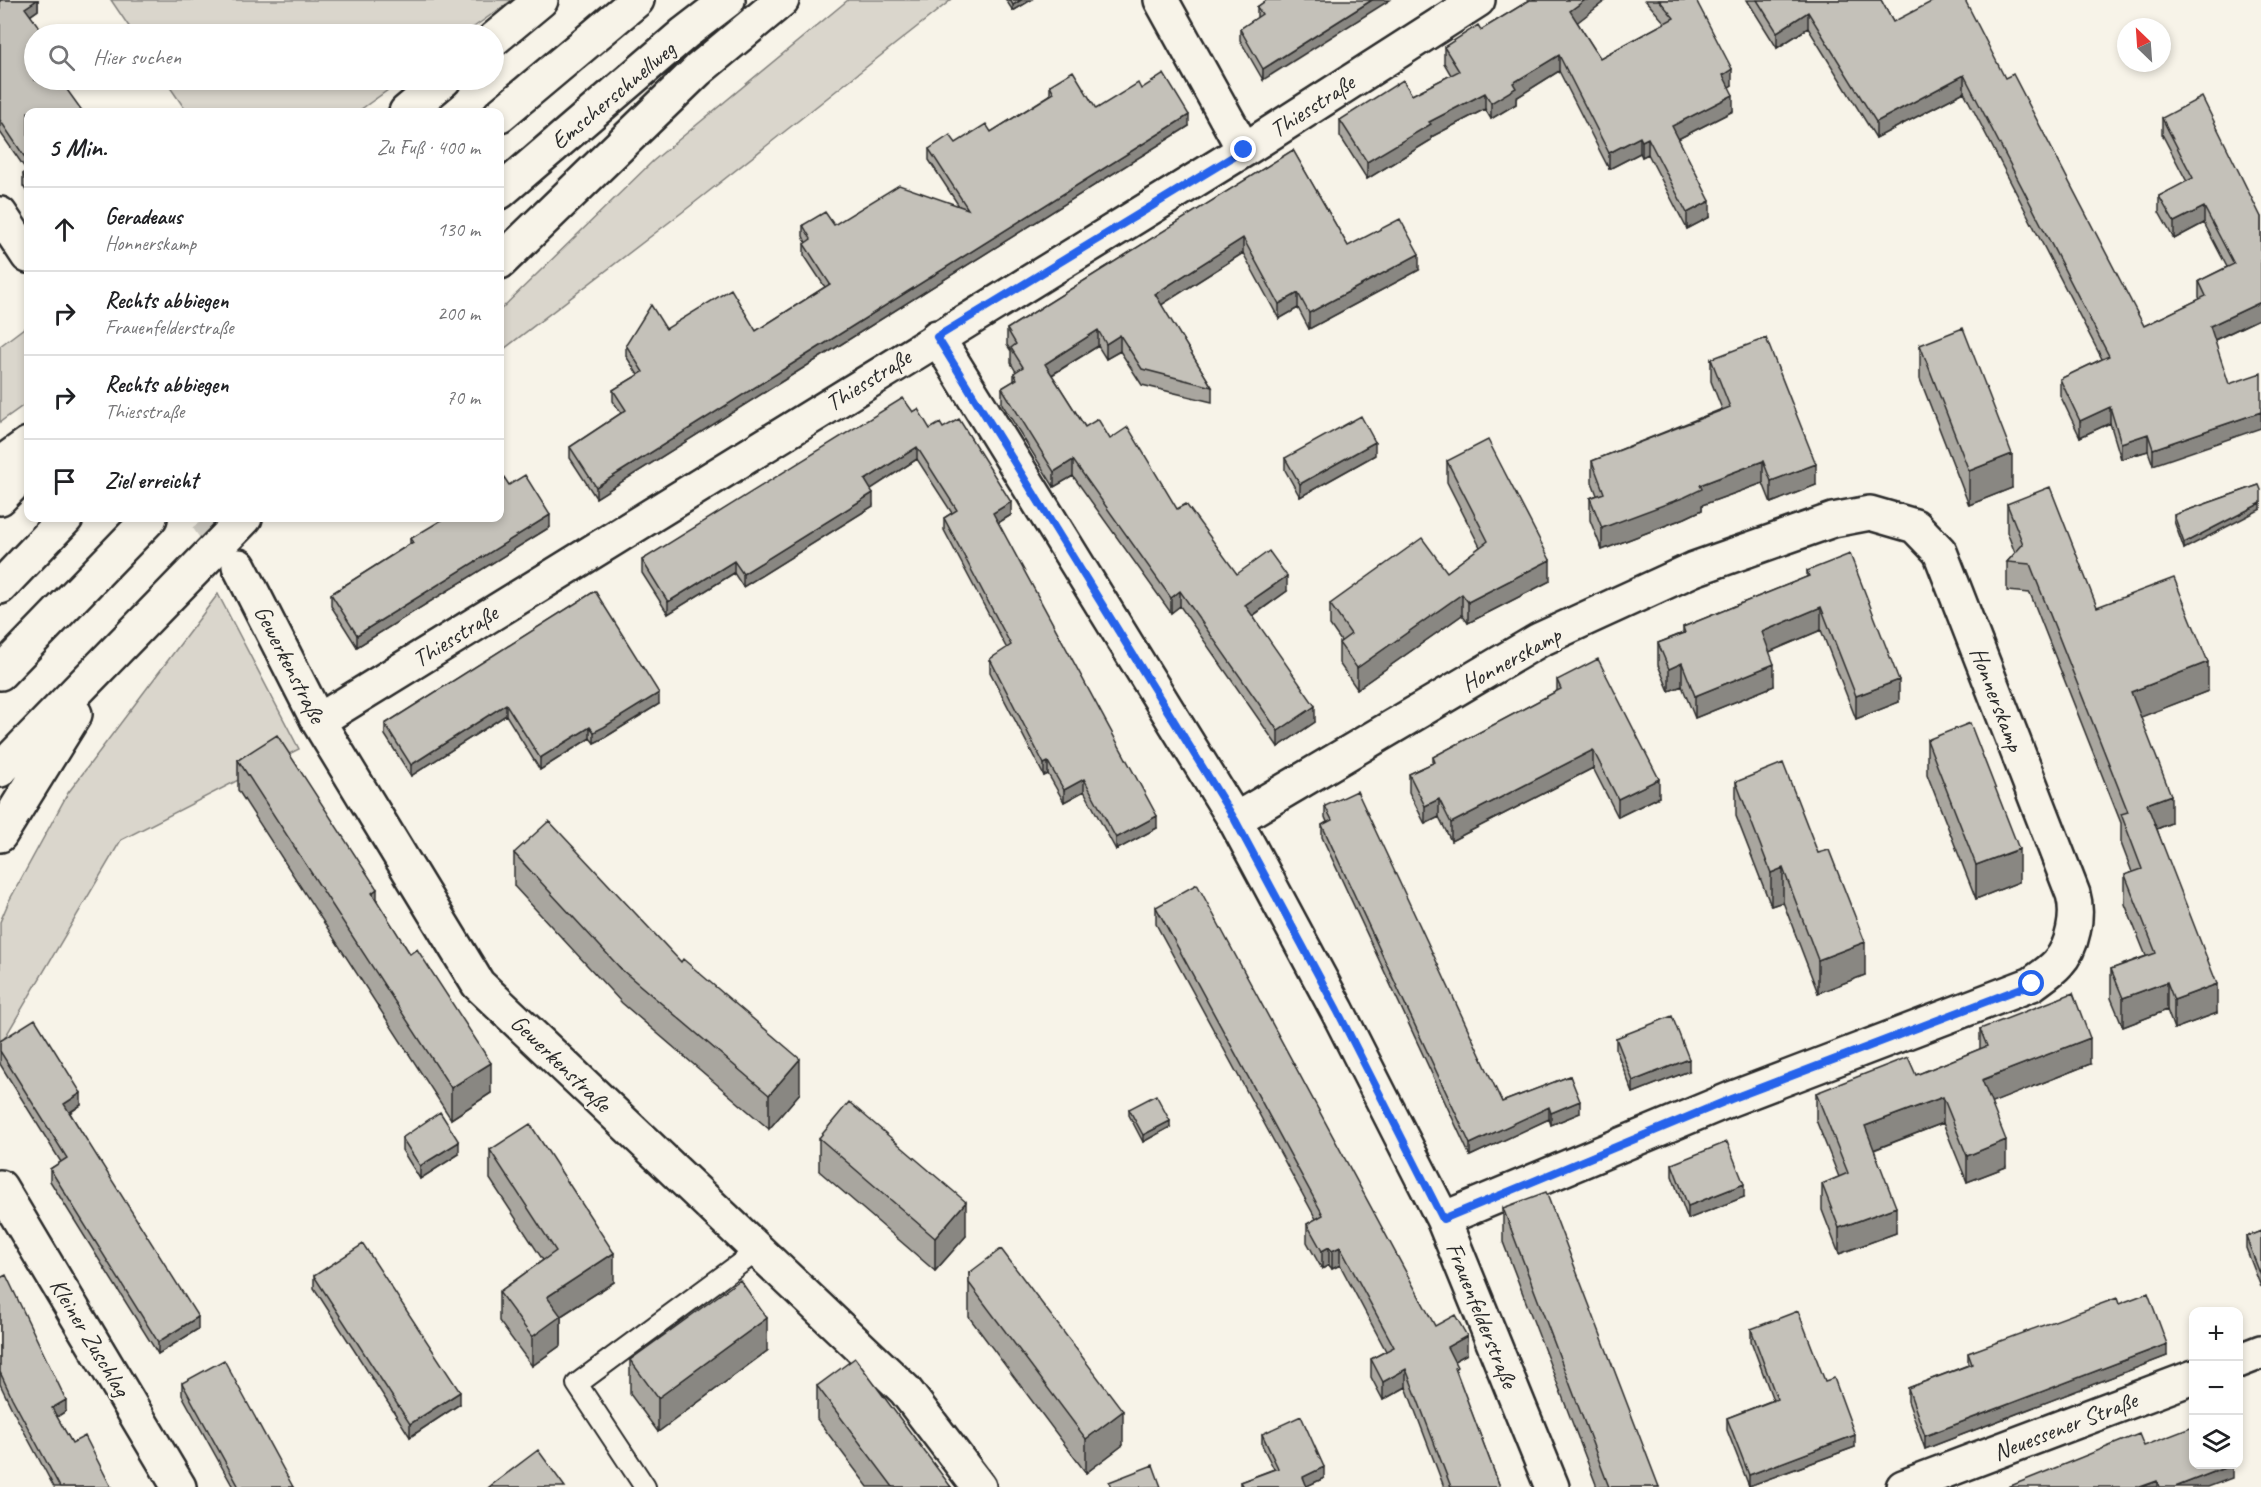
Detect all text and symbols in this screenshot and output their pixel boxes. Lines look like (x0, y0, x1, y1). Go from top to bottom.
north arrow (2117, 18, 2171, 72)
search box (24, 24, 504, 90)
street label: Emscherschnellweg (544, 33, 683, 156)
icon: search (45, 41, 78, 74)
text: Hier suchen (93, 43, 181, 71)
street label: Thiesstraße (1264, 66, 1362, 144)
text: 5 Min. (48, 131, 107, 164)
text: Zu Fuß · 400 m (377, 135, 480, 160)
route end (1230, 136, 1256, 162)
text: Geradeaus (105, 203, 182, 231)
icon: ahead (48, 213, 81, 246)
text: 130 m (437, 217, 480, 242)
text: Honnerskamp (105, 231, 196, 256)
text: Rechts abbiegen (105, 287, 228, 315)
icon: right (48, 297, 81, 330)
text: 200 m (437, 301, 480, 326)
text: Frauenfelderstraße (105, 315, 233, 340)
street label: Thiesstraße (820, 341, 918, 418)
text: Rechts abbiegen (105, 371, 228, 399)
icon: right (48, 381, 81, 414)
text: 70 m (446, 385, 480, 410)
text: Thiesstraße (105, 399, 184, 424)
icon: arrive (48, 465, 81, 498)
text: Ziel erreicht (105, 467, 198, 495)
street label: Thiesstraße (407, 597, 505, 674)
street label: Gewerkenstraße (248, 600, 333, 730)
street label: Honnerskamp (1456, 619, 1567, 699)
street label: Honnerskamp (1963, 643, 2031, 756)
route start (2018, 970, 2044, 996)
street label: Gewerkenstraße (504, 1008, 619, 1120)
street label: Frauenfelderstraße (1439, 1238, 1526, 1394)
street label: Kleiner Zuschlag (43, 1273, 138, 1403)
map controls (2189, 1307, 2243, 1469)
button: + (2189, 1307, 2243, 1361)
button: − (2189, 1361, 2243, 1415)
street label: Neuessener Straße (1989, 1384, 2143, 1467)
button: layers (2189, 1415, 2243, 1469)

